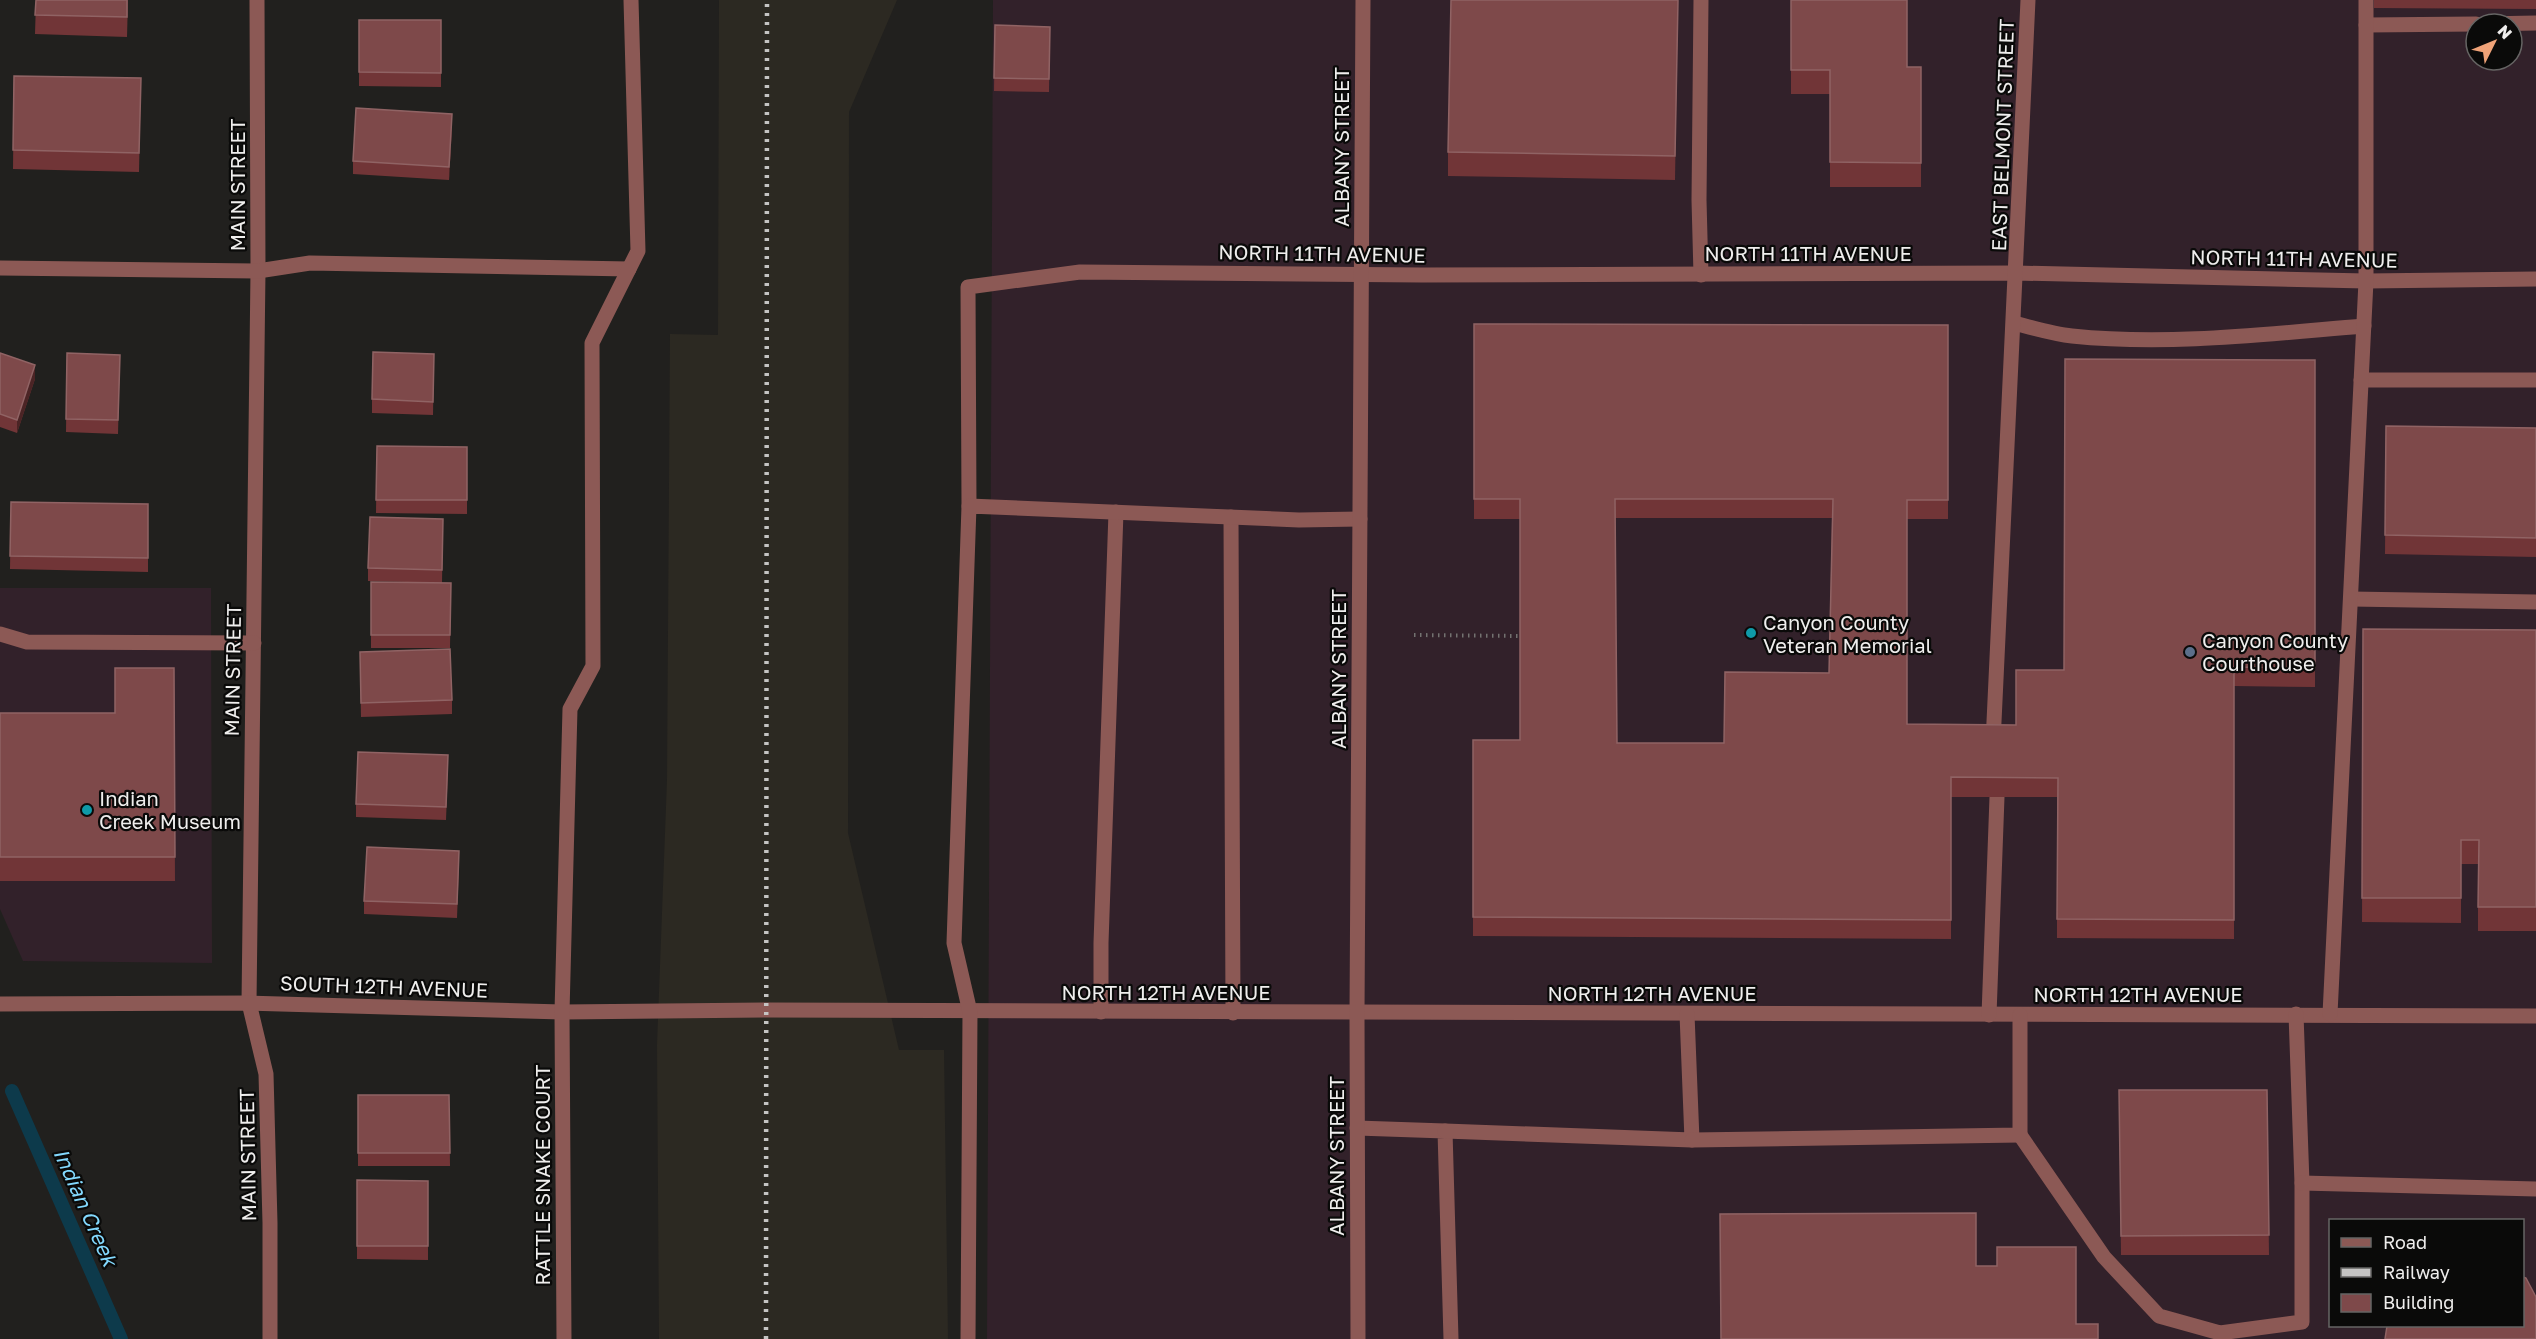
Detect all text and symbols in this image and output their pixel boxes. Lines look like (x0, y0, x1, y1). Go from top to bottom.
north arrow (2464, 12, 2524, 72)
street label: EAST BELMONT STREET (1986, 18, 2018, 252)
text: N (2494, 20, 2516, 43)
street label: ALBANY STREET (1329, 67, 1353, 227)
street label: MAIN STREET (225, 119, 249, 251)
street label: NORTH 11TH AVENUE (1218, 239, 1426, 267)
street label: NORTH 11TH AVENUE (1704, 241, 1912, 265)
street label: NORTH 11TH AVENUE (2190, 244, 2398, 272)
street label: ALBANY STREET (1326, 589, 1350, 749)
street label: MAIN STREET (219, 603, 245, 737)
place label: Canyon County Veteran Memorial (1763, 610, 1932, 657)
marker: Canyon County Veteran Memorial (1744, 626, 1758, 640)
place label: Canyon County Courthouse (2202, 628, 2348, 675)
marker: Canyon County Courthouse (2183, 645, 2197, 659)
place label: Indian Creek Museum (99, 786, 241, 833)
marker: Indian Creek Museum (80, 803, 94, 817)
street label: SOUTH 12TH AVENUE (280, 970, 488, 1002)
street label: NORTH 12TH AVENUE (1061, 980, 1271, 1004)
street label: NORTH 12TH AVENUE (1547, 981, 1757, 1005)
street label: NORTH 12TH AVENUE (2033, 982, 2243, 1006)
street label: RATTLE SNAKE COURT (530, 1065, 554, 1285)
street label: ALBANY STREET (1324, 1076, 1348, 1236)
street label: MAIN STREET (234, 1088, 260, 1222)
water label: Indian Creek (48, 1144, 124, 1272)
legend (2329, 1219, 2524, 1327)
text: Road (2383, 1231, 2427, 1253)
text: Railway (2383, 1261, 2450, 1283)
text: Building (2383, 1291, 2454, 1313)

